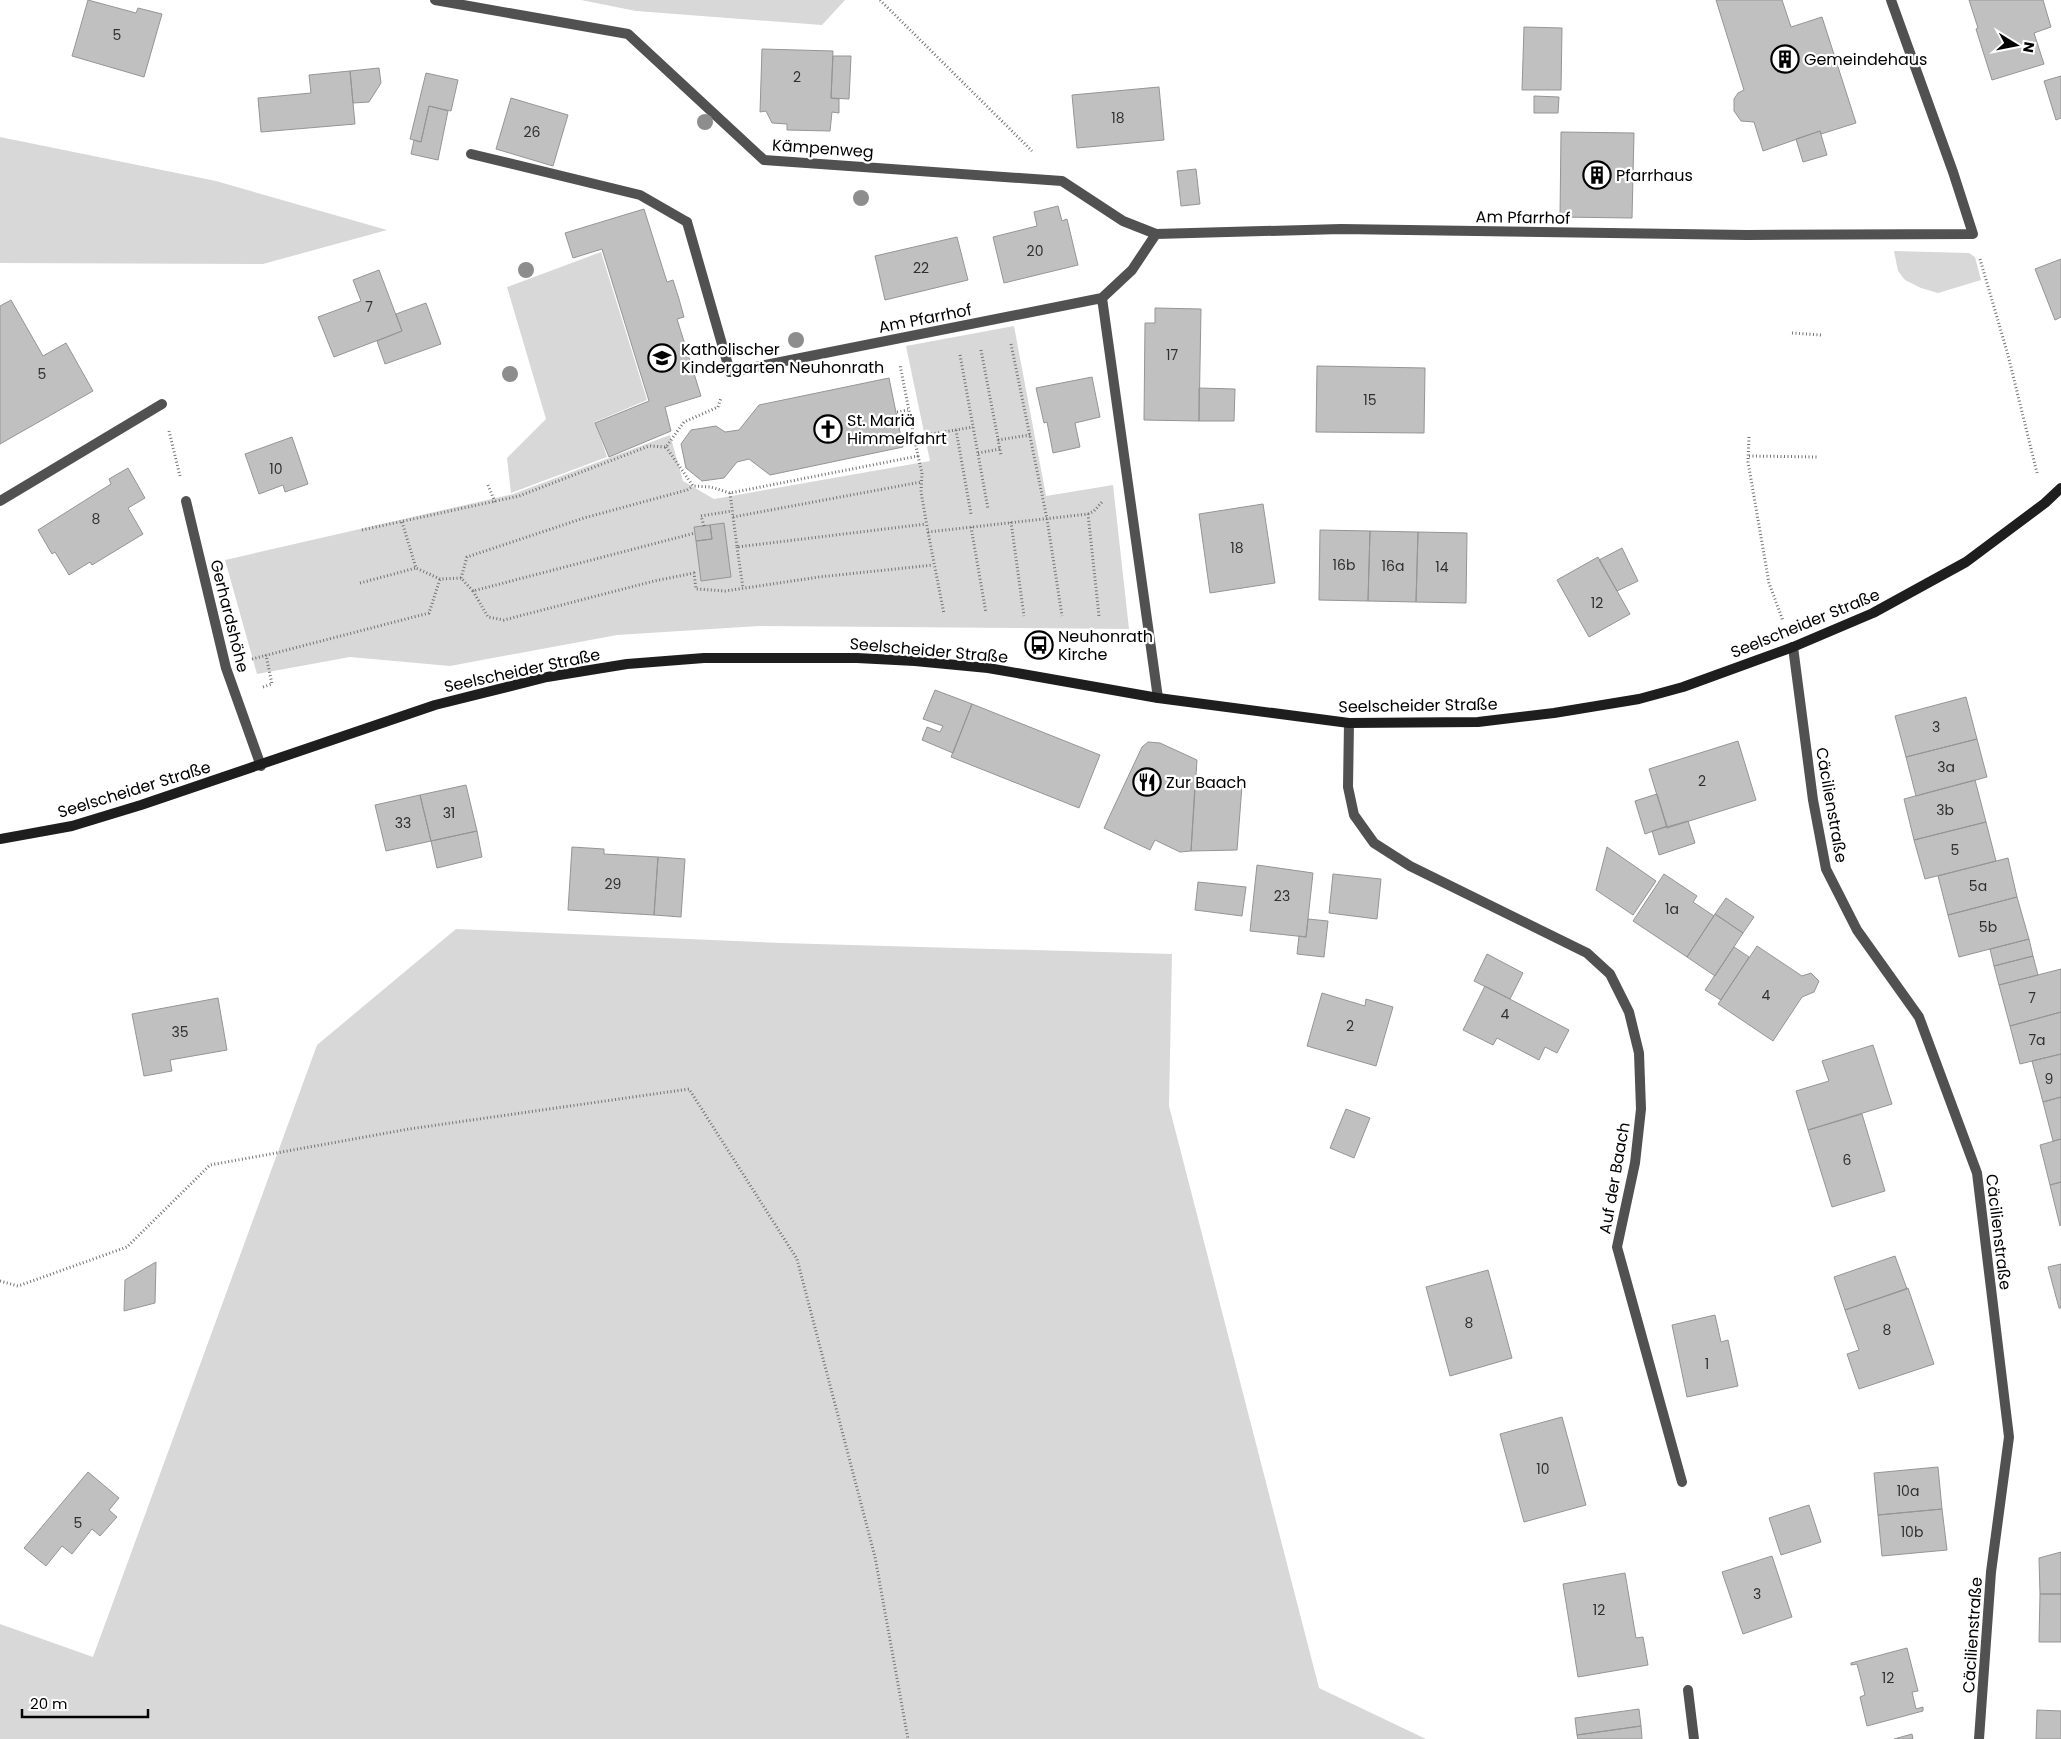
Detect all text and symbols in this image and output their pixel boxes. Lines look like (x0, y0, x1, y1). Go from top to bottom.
north arrow (1991, 20, 2041, 70)
house number: 5 (113, 25, 121, 45)
text: N (2018, 40, 2040, 54)
building icon: Gemeindehaus (1770, 44, 1800, 74)
place label: Gemeindehaus (1804, 48, 1927, 71)
house number: 2 (793, 67, 801, 87)
house number: 18 (1111, 108, 1125, 128)
house number: 26 (524, 122, 541, 142)
street label: Kämpenweg (771, 133, 875, 164)
building icon: Pfarrhaus (1582, 160, 1612, 190)
place label: Pfarrhaus (1616, 164, 1693, 187)
street label: Am Pfarrhof (1476, 205, 1570, 230)
house number: 20 (1027, 241, 1043, 261)
house number: 22 (913, 258, 929, 278)
house number: 7 (365, 297, 373, 317)
street label: Am Pfarrhof (876, 298, 974, 339)
place label: Katholischer Kindergarten Neuhonrath (681, 338, 884, 379)
school or university icon: Katholischer Kindergarten Neuhonrath (647, 343, 677, 373)
house number: 17 (1166, 345, 1178, 365)
house number: 5 (38, 364, 46, 384)
house number: 15 (1363, 390, 1377, 410)
place label: St. Mariä Himmelfahrt (847, 409, 947, 450)
church icon: St. Mariä Himmelfahrt (813, 414, 843, 444)
house number: 10 (269, 459, 283, 479)
house number: 8 (92, 509, 101, 529)
house number: 18 (1230, 538, 1244, 558)
house number: 16b (1333, 555, 1355, 575)
house number: 16a (1382, 556, 1404, 576)
street label: Gerhardshöhe (204, 557, 255, 675)
house number: 14 (1435, 557, 1449, 577)
street label: Seelscheider Straße (1727, 583, 1883, 664)
house number: 12 (1591, 593, 1603, 613)
place label: Neuhonrath Kirche (1058, 625, 1153, 666)
bus stop icon: Neuhonrath Kirche (1024, 630, 1054, 660)
street label: Seelscheider Straße (849, 632, 1009, 669)
street label: Seelscheider Straße (442, 643, 602, 698)
street label: Seelscheider Straße (1338, 693, 1498, 718)
house number: 3 (1932, 717, 1940, 737)
street label: Cäcilienstraße (1810, 746, 1853, 865)
street label: Seelscheider Straße (55, 755, 214, 824)
house number: 3a (1937, 757, 1955, 777)
restaurant icon: Zur Baach (1132, 767, 1162, 797)
place label: Zur Baach (1166, 771, 1247, 794)
house number: 2 (1698, 771, 1706, 791)
house number: 3b (1936, 800, 1954, 820)
house number: 31 (443, 803, 455, 823)
house number: 33 (395, 813, 411, 833)
house number: 5 (1951, 840, 1959, 860)
house number: 29 (605, 874, 621, 894)
house number: 5a (1969, 876, 1987, 896)
house number: 23 (1274, 886, 1290, 906)
house number: 1a (1665, 899, 1679, 919)
house number: 5b (1979, 917, 1997, 937)
house number: 4 (1762, 985, 1771, 1005)
house number: 7 (2028, 988, 2036, 1008)
house number: 4 (1501, 1004, 1510, 1024)
house number: 2 (1346, 1016, 1354, 1036)
house number: 35 (171, 1022, 189, 1042)
house number: 7a (2028, 1030, 2046, 1050)
house number: 9 (2045, 1069, 2053, 1089)
street label: Auf der Baach (1593, 1120, 1636, 1236)
house number: 6 (1843, 1150, 1852, 1170)
street label: Cäcilienstraße (1980, 1173, 2017, 1291)
house number: 8 (1465, 1313, 1474, 1333)
house number: 8 (1883, 1320, 1892, 1340)
house number: 1 (1705, 1354, 1709, 1374)
house number: 10 (1536, 1459, 1550, 1479)
house number: 10a (1897, 1481, 1919, 1501)
house number: 5 (74, 1513, 82, 1533)
house number: 10b (1901, 1522, 1923, 1542)
street label: Cäcilienstraße (1957, 1576, 1988, 1694)
house number: 3 (1753, 1584, 1761, 1604)
house number: 12 (1593, 1600, 1605, 1620)
house number: 12 (1882, 1668, 1894, 1688)
scale bar (22, 1686, 149, 1718)
text: 20 m (30, 1693, 68, 1714)

